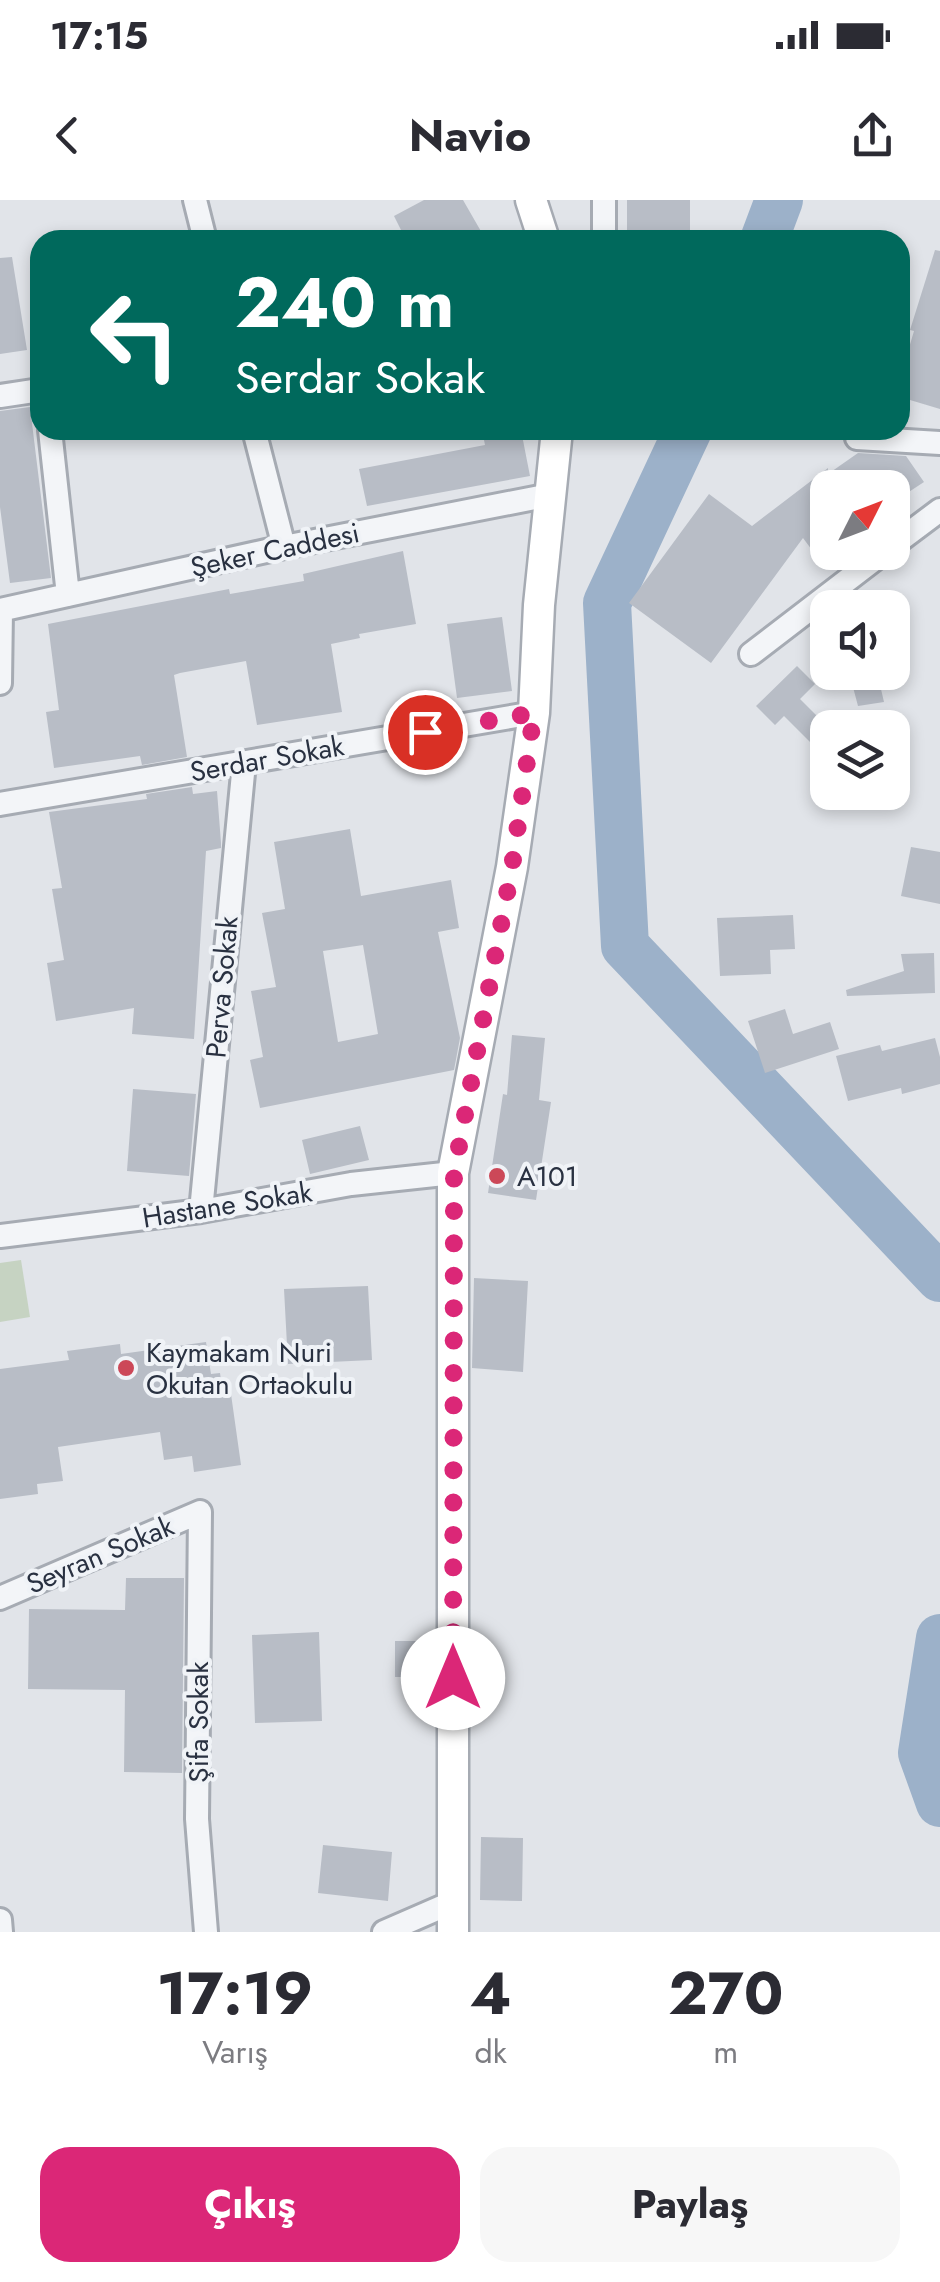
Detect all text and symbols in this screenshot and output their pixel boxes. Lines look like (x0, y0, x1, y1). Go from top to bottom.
text: 17:15 (50, 8, 148, 63)
text: Navio (409, 103, 531, 168)
icon: back (40, 108, 95, 163)
icon: share (845, 108, 900, 163)
text: 240 m (235, 252, 455, 353)
icon: left (70, 270, 200, 400)
text: Serdar Sokak (235, 345, 485, 410)
north arrow (810, 470, 910, 570)
map controls (810, 470, 910, 810)
street label: Şeker Caddesi (187, 512, 363, 588)
button: sound (810, 590, 910, 690)
pin (383, 690, 468, 775)
icon: arrive (398, 705, 453, 760)
button: layers (810, 710, 910, 810)
street label: Serdar Sokak (187, 725, 348, 793)
street label: Perva Sokak (195, 914, 249, 1060)
place label: A101 (517, 1156, 577, 1197)
marker: A101 (486, 1165, 508, 1187)
street label: Hastane Sokak (139, 1171, 315, 1239)
place label: Kaymakam Nuri Okutan Ortaokulu (146, 1332, 353, 1405)
marker: Kaymakam Nuri Okutan Ortaokulu (115, 1357, 137, 1379)
street label: Seyran Sokak (20, 1505, 181, 1604)
position arrow (401, 1626, 505, 1730)
street label: Şifa Sokak (178, 1661, 219, 1783)
text: 17:19 (157, 1950, 313, 2037)
text: 4 (470, 1950, 512, 2037)
text: 270 (668, 1950, 783, 2037)
text: Varış (202, 2029, 268, 2075)
text: dk (475, 2029, 507, 2075)
text: m (713, 2029, 738, 2075)
button: Çıkış (40, 2147, 460, 2262)
button: Paylaş (480, 2147, 900, 2262)

